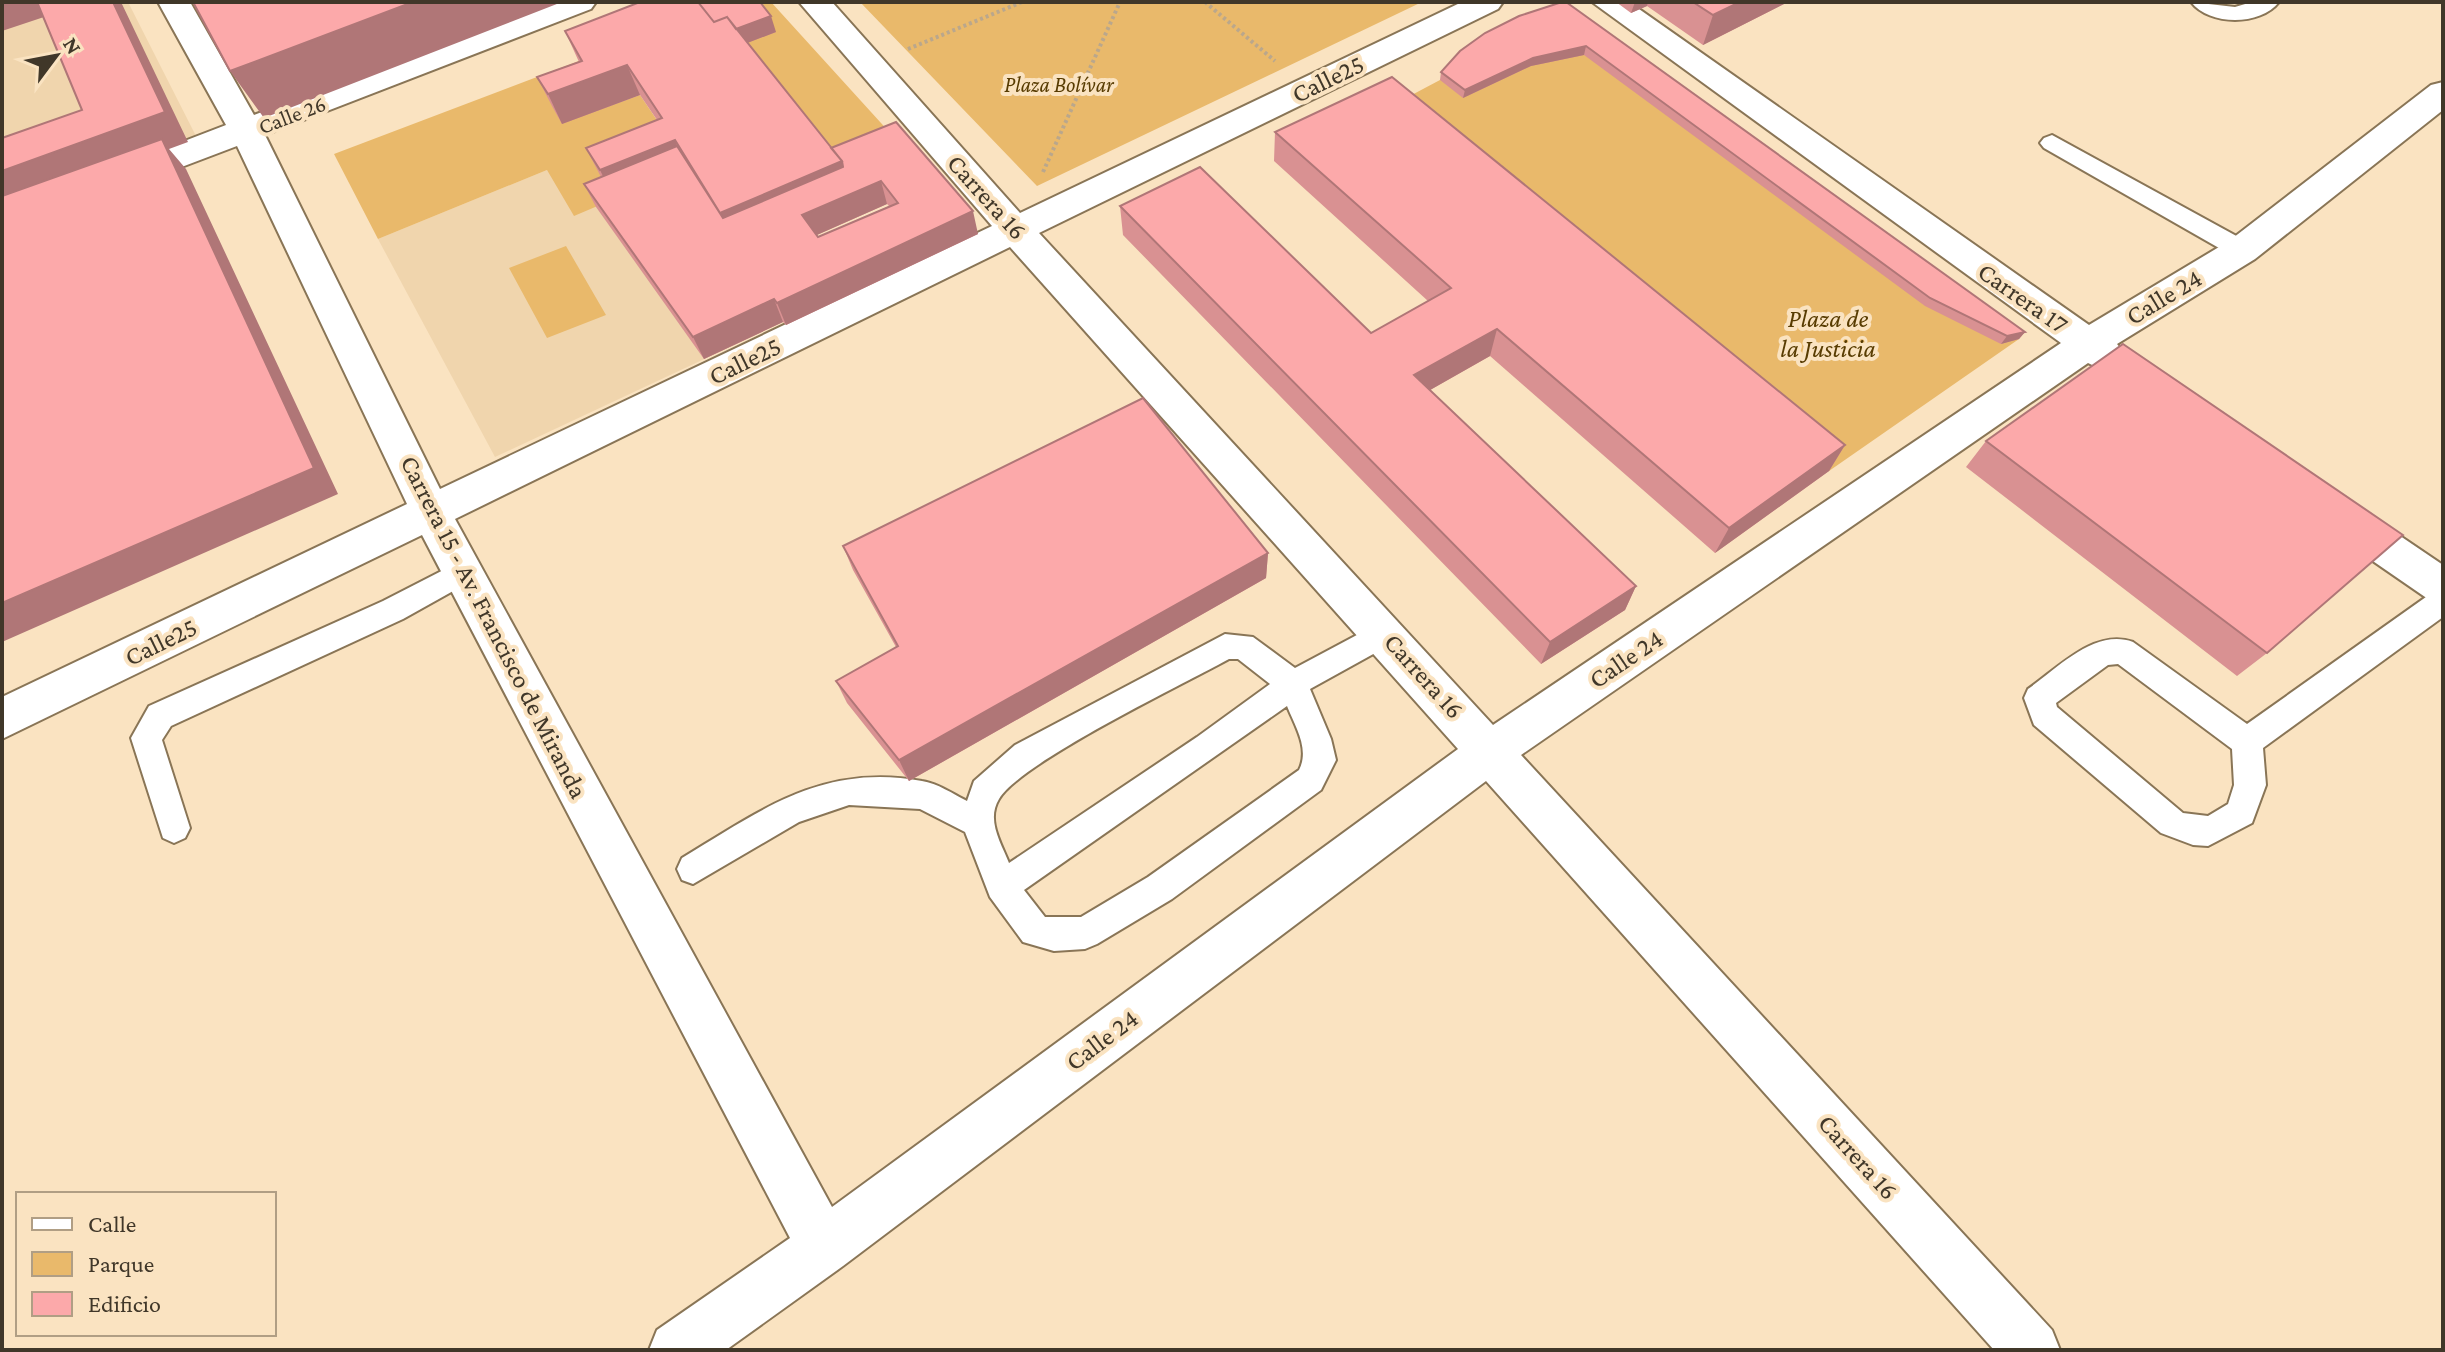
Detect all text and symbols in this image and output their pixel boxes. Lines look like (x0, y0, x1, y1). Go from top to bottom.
north arrow (16, 16, 96, 96)
text: N (58, 33, 87, 59)
street label: Calle25 (1287, 49, 1369, 109)
park label: Plaza Bolívar (1004, 72, 1115, 97)
street label: Calle 26 (255, 91, 329, 139)
street label: Carrera 16 (941, 149, 1033, 245)
street label: Carrera 17 (1973, 257, 2073, 339)
street label: Calle 24 (2121, 263, 2207, 331)
park label: Plaza de la Justicia (1780, 304, 1876, 363)
street label: Calle25 (704, 331, 786, 391)
street label: Carrera 15 - Av. Francisco de Miranda (395, 451, 593, 803)
street label: Calle25 (120, 612, 202, 672)
street label: Calle 24 (1584, 624, 1668, 694)
street label: Carrera 16 (1378, 628, 1470, 724)
street label: Calle 24 (1060, 1003, 1144, 1077)
street label: Carrera 16 (1812, 1109, 1904, 1205)
legend (16, 1192, 276, 1336)
text: Calle (88, 1210, 136, 1237)
text: Parque (88, 1250, 154, 1277)
text: Edificio (88, 1290, 161, 1317)

